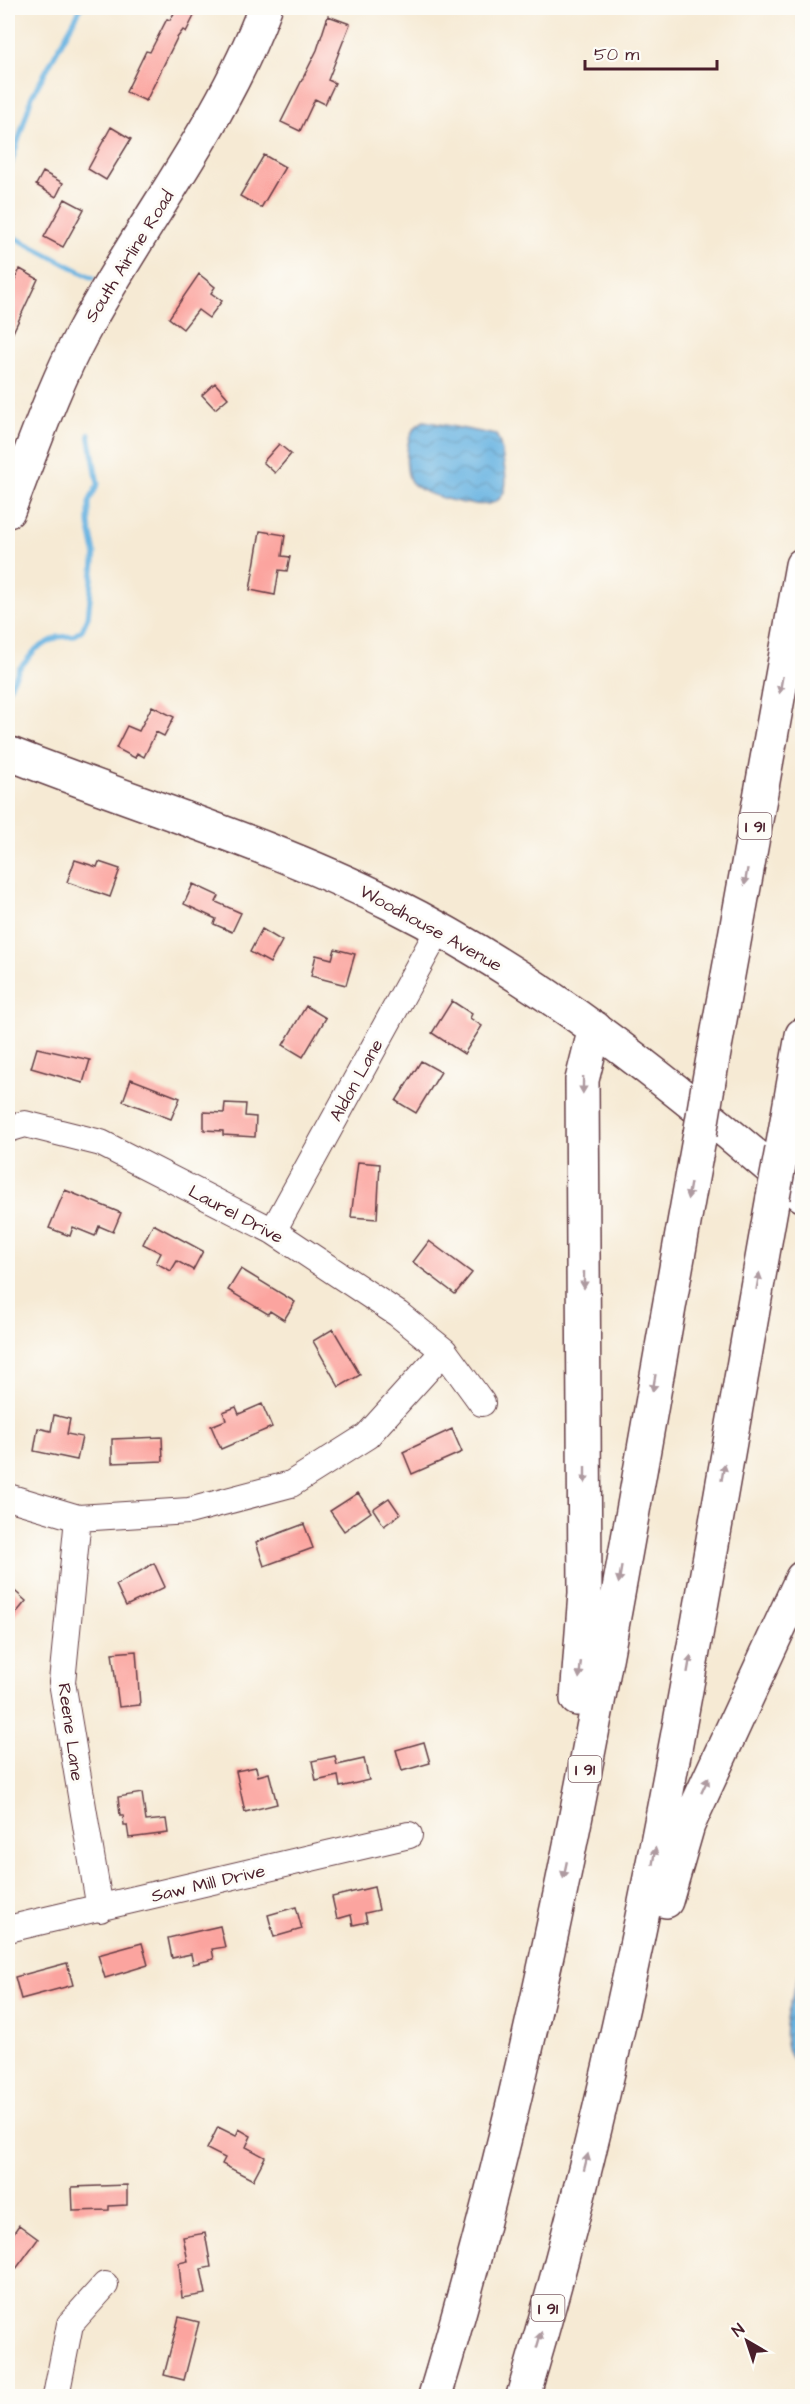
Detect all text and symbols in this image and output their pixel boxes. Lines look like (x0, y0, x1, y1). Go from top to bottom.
scale bar (585, 33, 717, 71)
text: 50 m (594, 42, 639, 67)
street label: South Airline Road (79, 186, 180, 327)
one-way arrow (776, 676, 785, 695)
road number: I 91 (738, 813, 771, 839)
one-way arrow (741, 867, 750, 886)
street label: Woodhouse Avenue (355, 879, 507, 978)
street label: Aldon Lane (324, 1034, 389, 1126)
one-way arrow (578, 1075, 587, 1094)
street label: Laurel Drive (184, 1179, 288, 1250)
one-way arrow (684, 1182, 693, 1201)
one-way arrow (579, 1270, 589, 1289)
one-way arrow (754, 1271, 763, 1290)
one-way arrow (650, 1374, 659, 1393)
one-way arrow (719, 1463, 728, 1482)
one-way arrow (581, 1465, 590, 1484)
one-way arrow (615, 1566, 624, 1585)
one-way arrow (684, 1655, 693, 1674)
one-way arrow (575, 1660, 585, 1679)
street label: Reene Lane (51, 1681, 90, 1783)
road number: I 91 (568, 1756, 602, 1782)
one-way arrow (701, 1777, 710, 1794)
one-way arrow (650, 1847, 659, 1866)
street label: Saw Mill Drive (149, 1858, 268, 1909)
one-way arrow (560, 1861, 569, 1880)
one-way arrow (581, 2153, 591, 2171)
road number: I 91 (532, 2295, 564, 2321)
north arrow (717, 2311, 777, 2371)
text: N (727, 2318, 749, 2342)
one-way arrow (535, 2331, 544, 2349)

